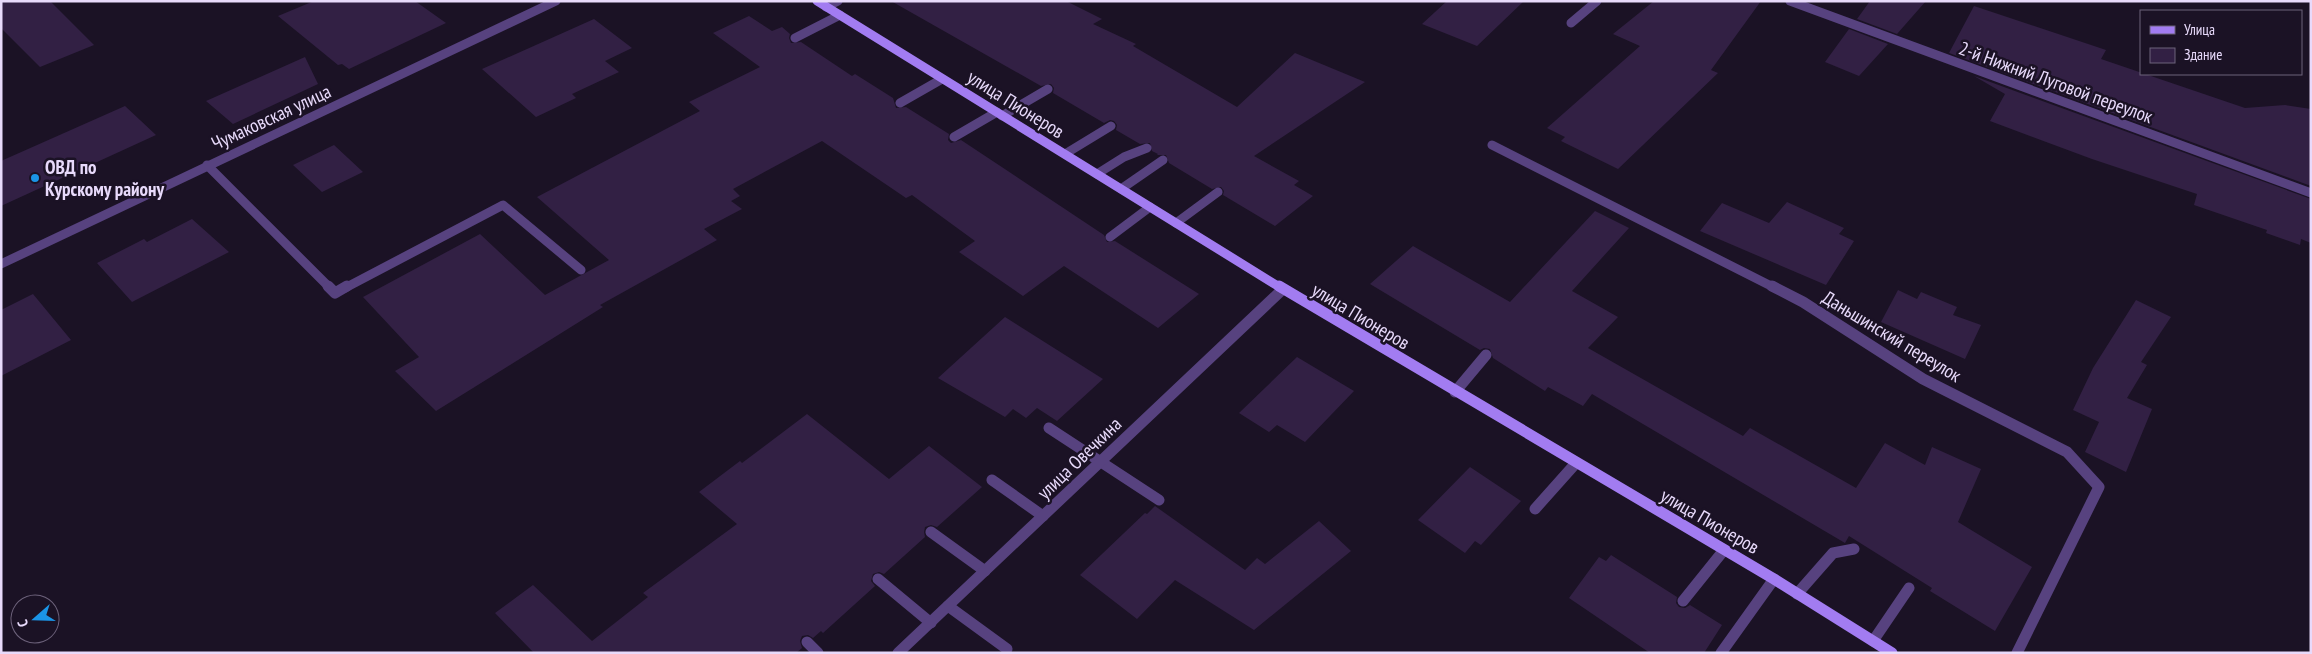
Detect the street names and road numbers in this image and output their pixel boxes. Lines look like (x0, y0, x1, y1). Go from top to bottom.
street label: 2-й Нижний Луговой переулок (1956, 36, 2157, 129)
street label: улица Пионеров (963, 65, 1069, 143)
street label: Чумаковская улица (207, 79, 335, 155)
street label: улица Пионеров (1308, 277, 1414, 355)
street label: Даньшинский переулок (1818, 285, 1966, 387)
street label: улица Овечкина (1032, 412, 1126, 504)
street label: улица Пионеров (1656, 483, 1764, 559)

